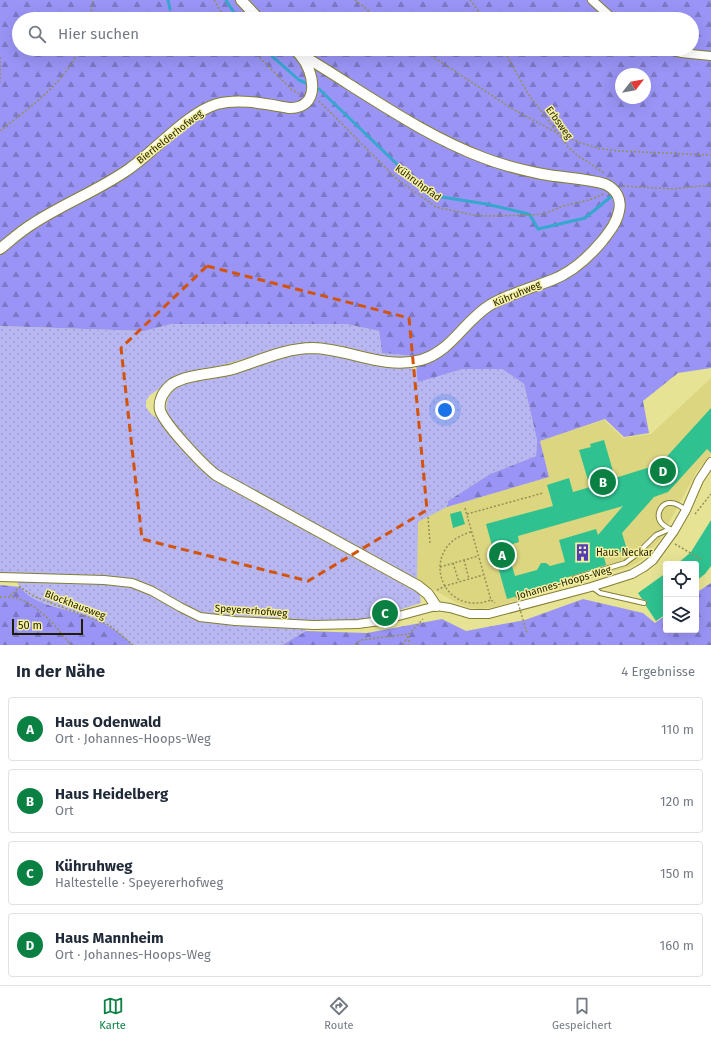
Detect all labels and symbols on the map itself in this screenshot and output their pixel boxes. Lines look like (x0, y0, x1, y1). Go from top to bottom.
north arrow (615, 68, 651, 104)
street label: Erbsweg (543, 104, 575, 142)
street label: Bierhelderhofweg (135, 107, 206, 167)
street label: Kühruhpfad (393, 162, 443, 204)
street label: Kühruhweg (491, 278, 543, 309)
your location (435, 400, 455, 420)
pin: D (650, 456, 676, 486)
pin: B (590, 467, 616, 497)
pin: A (489, 540, 515, 570)
building icon: Haus Neckar (573, 543, 593, 563)
place label: Haus Neckar (596, 547, 653, 559)
street label: Johannes-Hoops-Weg (515, 564, 613, 602)
street label: Blockhausweg (43, 588, 108, 622)
pin: C (372, 598, 398, 628)
street label: Speyererhofweg (214, 602, 289, 620)
scale bar (12, 617, 83, 636)

